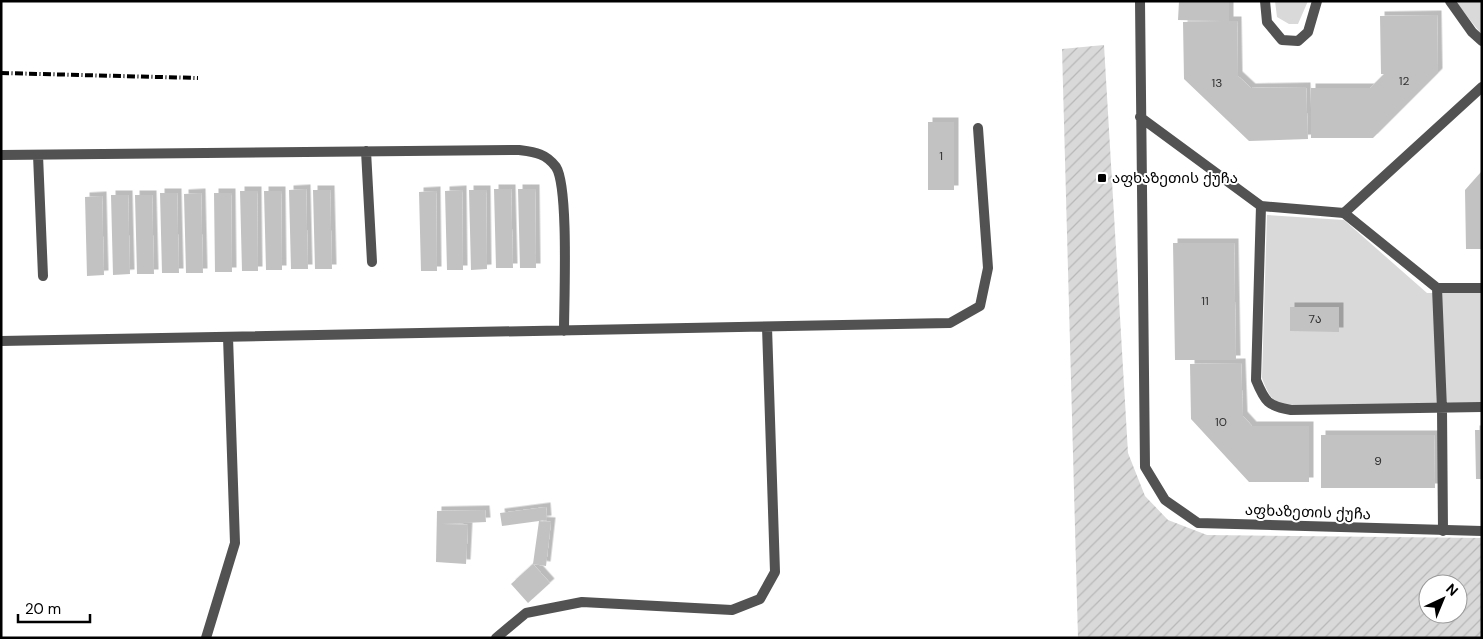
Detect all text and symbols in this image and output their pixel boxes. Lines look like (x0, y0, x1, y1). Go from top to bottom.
house number: 12 (1399, 73, 1409, 89)
house number: 13 (1212, 75, 1222, 91)
house number: 1 (939, 148, 943, 164)
place label: აფხაზეთის ქუჩა (1112, 168, 1238, 188)
marker: აფხაზეთის ქუჩა (1096, 172, 1108, 184)
house number: 11 (1201, 293, 1209, 309)
house number: 7ა (1309, 311, 1322, 327)
house number: 10 (1215, 414, 1227, 430)
house number: 9 (1374, 453, 1382, 469)
street label: აფხაზეთის ქუჩა (1245, 500, 1371, 524)
north arrow (1418, 574, 1468, 624)
text: N (1442, 580, 1462, 600)
scale bar (18, 592, 90, 624)
text: 20 m (25, 599, 61, 619)

